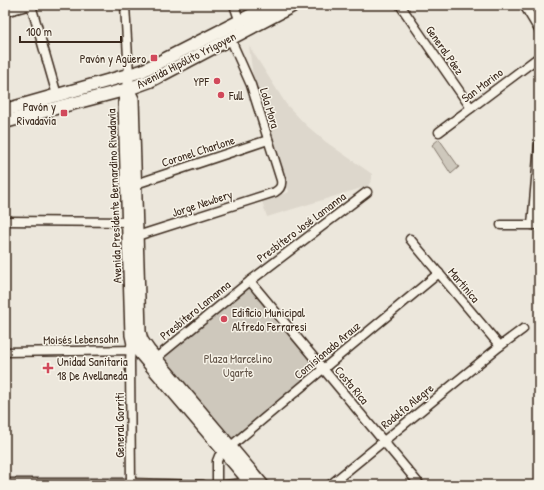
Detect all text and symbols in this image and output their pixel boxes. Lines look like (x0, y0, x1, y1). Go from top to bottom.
scale bar (20, 18, 121, 44)
street label: General Páez (422, 22, 468, 78)
text: 100 m (26, 23, 52, 40)
street label: Avenida Hipólito Yrigoyen (133, 28, 239, 92)
place label: Pavón y Agüero (80, 50, 146, 67)
marker: Pavón y Agüero (149, 53, 159, 63)
street label: San Marino (458, 64, 506, 106)
place label: YPF (193, 73, 209, 90)
marker: YPF (212, 76, 222, 86)
street label: Lola Mora (256, 86, 284, 130)
place label: Full (228, 87, 244, 104)
marker: Full (216, 90, 226, 100)
place label: Pavón y Rivadavia (17, 98, 56, 129)
marker: Pavón y Rivadavia (59, 108, 69, 118)
street label: Avenida Presidente Bernardino Rivadavia (102, 108, 126, 284)
street label: Coronel Charlone (159, 131, 237, 171)
street label: Jorge Newbery (169, 185, 235, 221)
street label: Presbítero José Lamanna (253, 188, 349, 266)
street label: Martinica (444, 264, 484, 306)
street label: Presbítero Lamanna (156, 276, 234, 344)
place label: Edificio Municipal Alfredo Ferraresi (232, 304, 307, 335)
marker: Edificio Municipal Alfredo Ferraresi (219, 314, 229, 324)
street label: Comisionado Arauz (290, 317, 364, 383)
street label: Moisés Lebensohn (43, 330, 119, 348)
park label: Plaza Marcelino Ugarte (204, 350, 272, 381)
place label: Unidad Sanitaria 18 De Avellaneda (57, 353, 128, 384)
marker: Unidad Sanitaria 18 De Avellaneda (42, 362, 54, 374)
street label: Costa Rica (331, 362, 373, 408)
street label: Rodolfo Alegre (377, 379, 437, 433)
street label: General Gorriti (111, 392, 128, 458)

